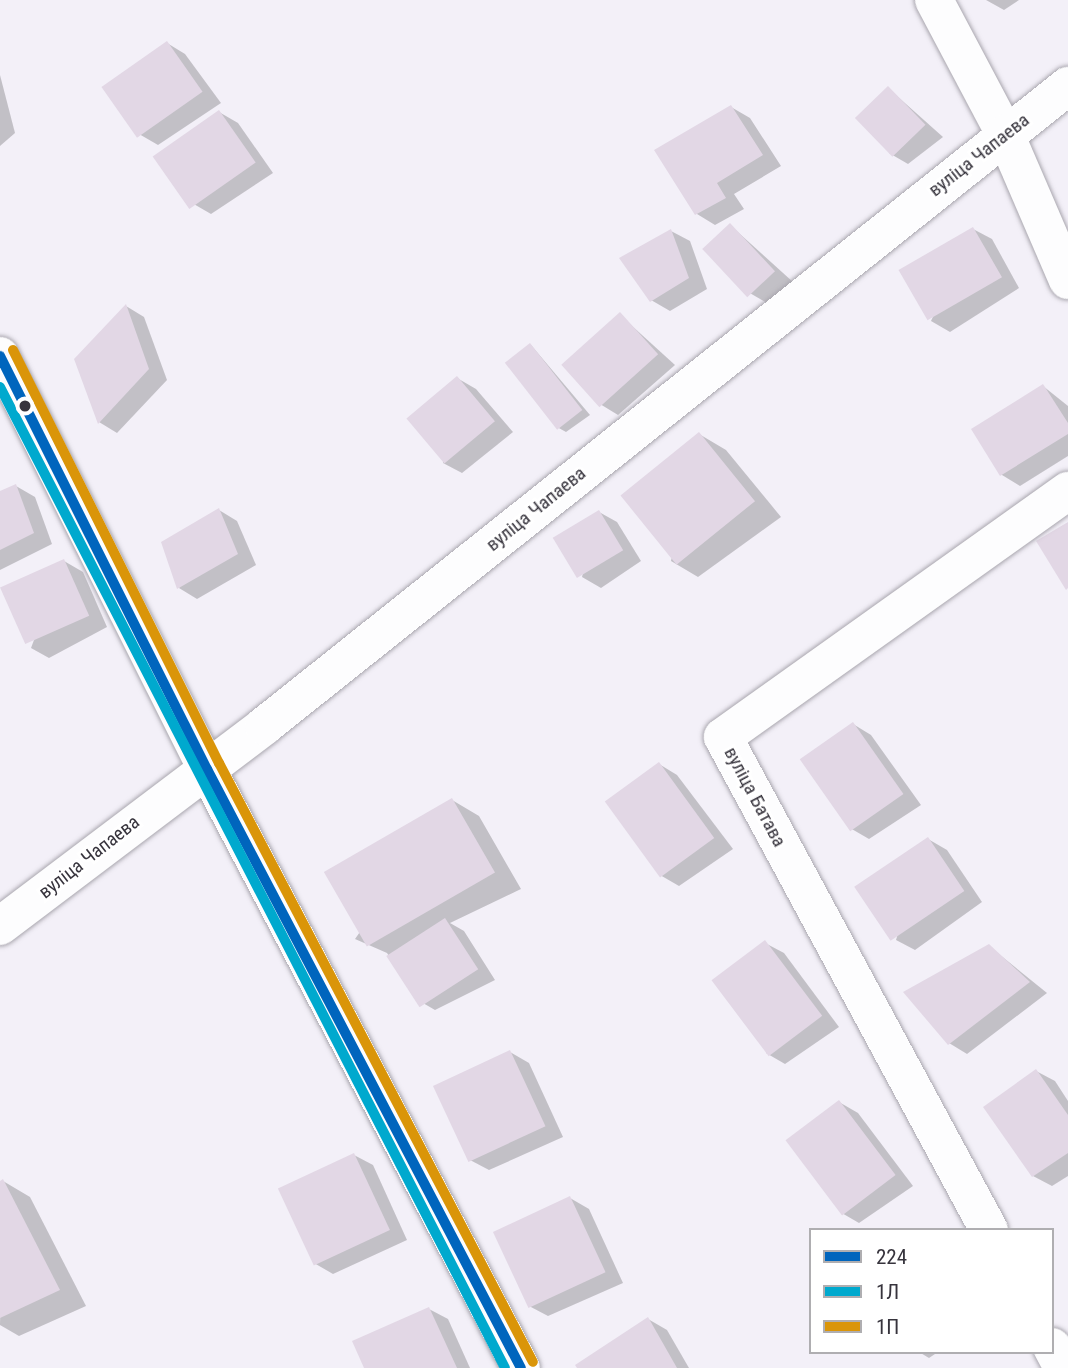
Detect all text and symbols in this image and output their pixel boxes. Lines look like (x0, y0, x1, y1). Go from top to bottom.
street label: вуліца Чапаева (924, 109, 1034, 201)
unlabelled marker (18, 399, 32, 413)
street label: вуліца Чапаева (482, 462, 590, 556)
street label: вуліца Батава (719, 743, 791, 851)
street label: вуліца Чапаева (34, 811, 144, 903)
legend (809, 1228, 1054, 1354)
text: 224 (876, 1245, 907, 1269)
text: 1Л (876, 1280, 899, 1304)
text: 1П (876, 1315, 899, 1339)

